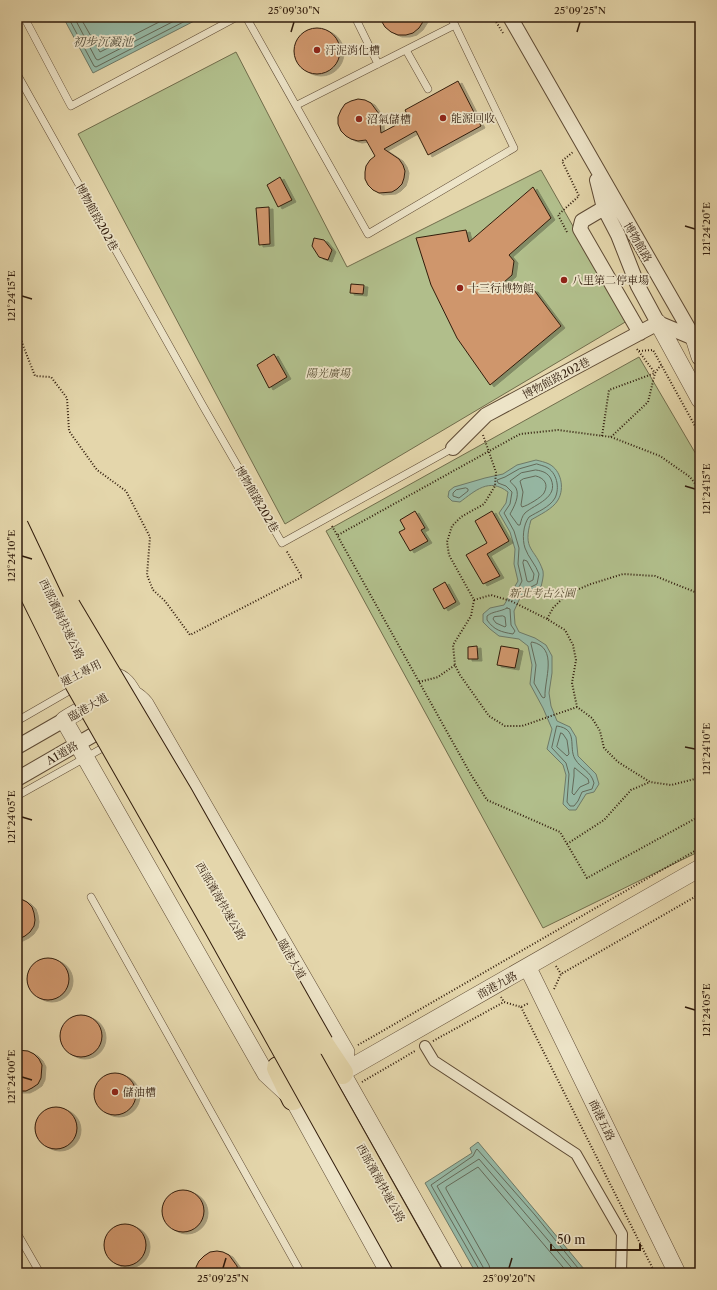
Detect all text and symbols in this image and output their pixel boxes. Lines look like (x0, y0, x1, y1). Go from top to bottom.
text: 25°09'30"N (268, 4, 320, 17)
text: 25°09'25"N (554, 4, 606, 17)
water label: 初步沉澱池 (73, 34, 135, 49)
place label: 汙泥消化槽 (325, 43, 380, 57)
marker: 汙泥消化槽 (312, 45, 322, 55)
place label: 能源回收 (451, 111, 495, 125)
place label: 沼氣儲槽 (367, 112, 411, 126)
marker: 能源回收 (438, 113, 448, 123)
marker: 沼氣儲槽 (354, 114, 364, 124)
street label: 博物館路202巷 (73, 181, 121, 253)
text: 121°24'20"E (700, 202, 713, 256)
street label: 博物館路 (621, 219, 655, 265)
text: 121°24'15"E (5, 270, 18, 322)
place label: 八里第二停車場 (572, 273, 649, 287)
marker: 八里第二停車場 (559, 275, 569, 285)
place label: 十三行博物館 (468, 281, 534, 295)
marker: 十三行博物館 (455, 283, 465, 293)
street label: 博物館路202巷 (520, 354, 592, 402)
park label: 陽光廣場 (306, 366, 351, 380)
street label: 博物館路202巷 (232, 463, 282, 535)
text: 121°24'15"E (700, 463, 713, 515)
text: 121°24'10"E (5, 530, 18, 582)
street label: 西部濱海快速公路 (36, 576, 88, 662)
park label: 新北考古公園 (509, 586, 577, 600)
street label: 運土專用 (58, 657, 104, 689)
street label: 臨港大道 (65, 690, 111, 724)
text: 121°24'10"E (700, 723, 713, 775)
street label: A1道路 (43, 738, 81, 768)
text: 121°24'05"E (5, 790, 18, 844)
street label: 西部濱海快速公路 (193, 859, 249, 943)
street label: 臨港大道 (275, 936, 309, 982)
street label: 商港九路 (474, 968, 520, 1002)
text: 121°24'05"E (700, 983, 713, 1037)
text: 121°24'00"E (5, 1050, 18, 1104)
place label: 儲油槽 (123, 1085, 156, 1099)
marker: 儲油槽 (110, 1087, 120, 1097)
street label: 商港五路 (586, 1097, 618, 1143)
street label: 西部濱海快速公路 (354, 1141, 408, 1225)
scale bar (551, 1226, 640, 1252)
text: 50 m (557, 1232, 586, 1247)
text: 25°09'25"N (197, 1272, 249, 1285)
text: 25°09'20"N (483, 1272, 535, 1285)

